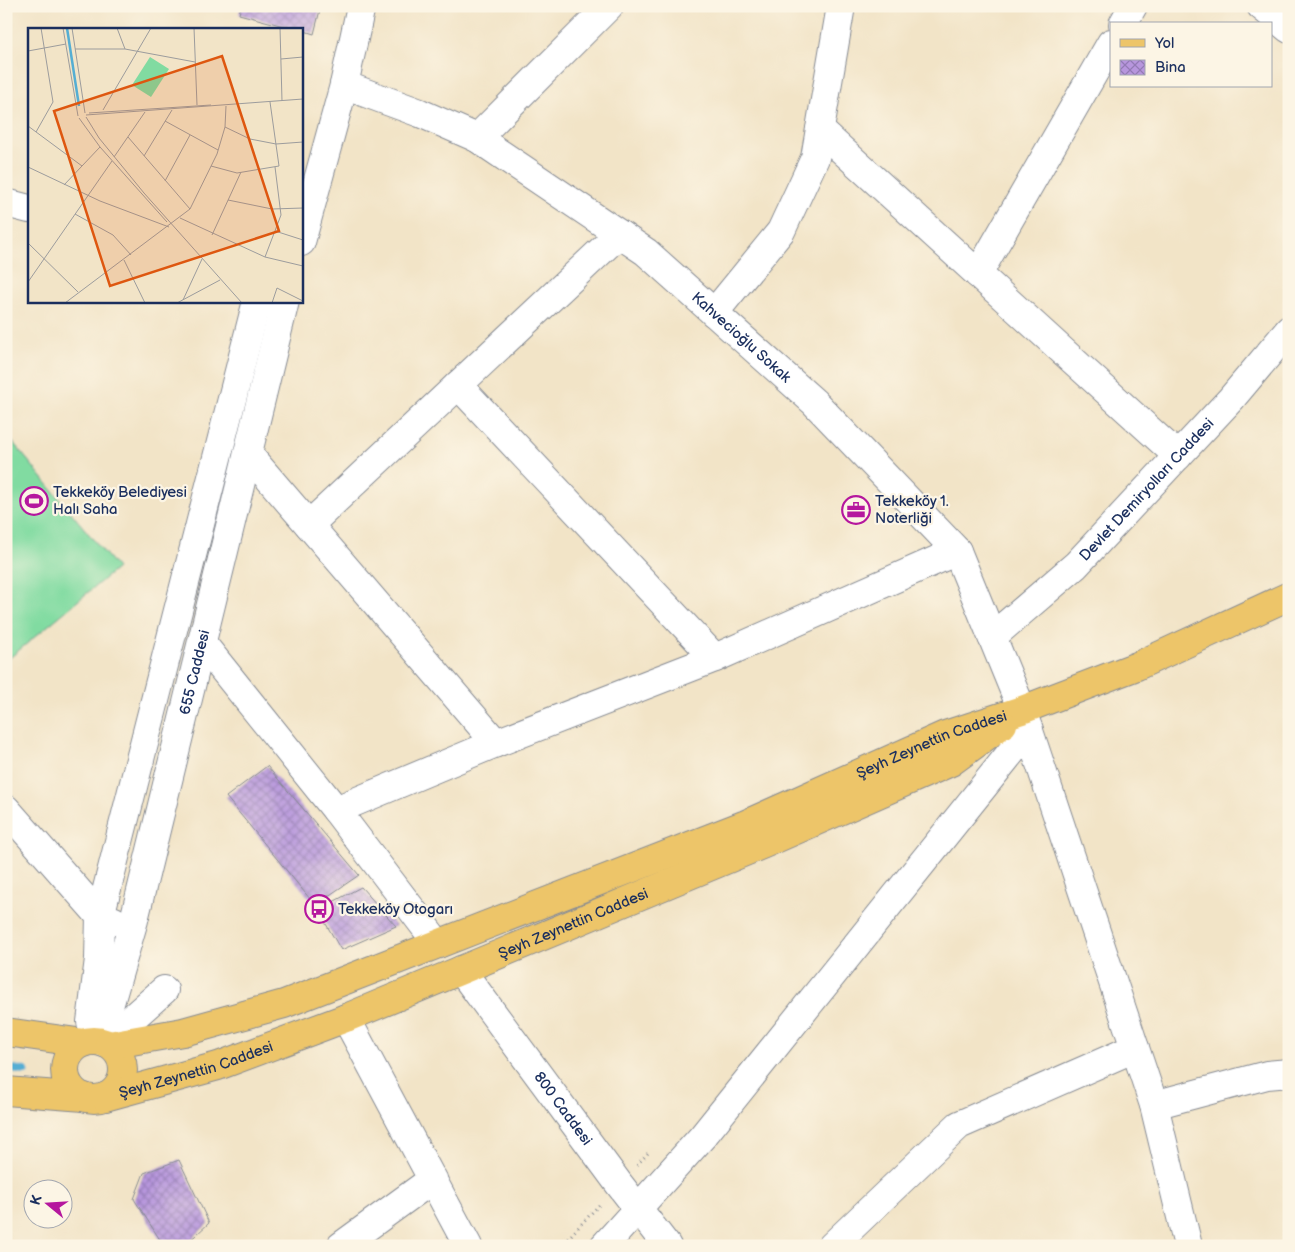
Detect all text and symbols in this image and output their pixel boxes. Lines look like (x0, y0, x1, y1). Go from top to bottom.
legend (1110, 22, 1272, 88)
inset map (28, 28, 302, 302)
text: Yol (1154, 34, 1174, 53)
text: Bina (1155, 58, 1186, 77)
street label: Kahvecioğlu Sokak (687, 288, 795, 387)
street label: Devlet Demiryolları Caddesi (1076, 414, 1218, 565)
place label: Tekkeköy Belediyesi Halı Saha (53, 483, 187, 519)
sports icon: Tekkeköy Belediyesi Halı Saha (19, 486, 49, 516)
place label: Tekkeköy 1. Noterliği (875, 492, 949, 528)
office icon: Tekkeköy 1. Noterliği (841, 495, 871, 525)
street label: 655 Caddesi (175, 628, 214, 717)
street label: Şeyh Zeynettin Caddesi (854, 707, 1009, 783)
street label: Şeyh Zeynettin Caddesi (496, 884, 651, 964)
bus stop icon: Tekkeköy Otogarı (304, 894, 334, 924)
place label: Tekkeköy Otogarı (338, 900, 453, 919)
street label: Şeyh Zeynettin Caddesi (117, 1037, 276, 1103)
street label: 800 Caddesi (529, 1068, 596, 1149)
north arrow (22, 1180, 72, 1230)
text: K (27, 1193, 46, 1207)

